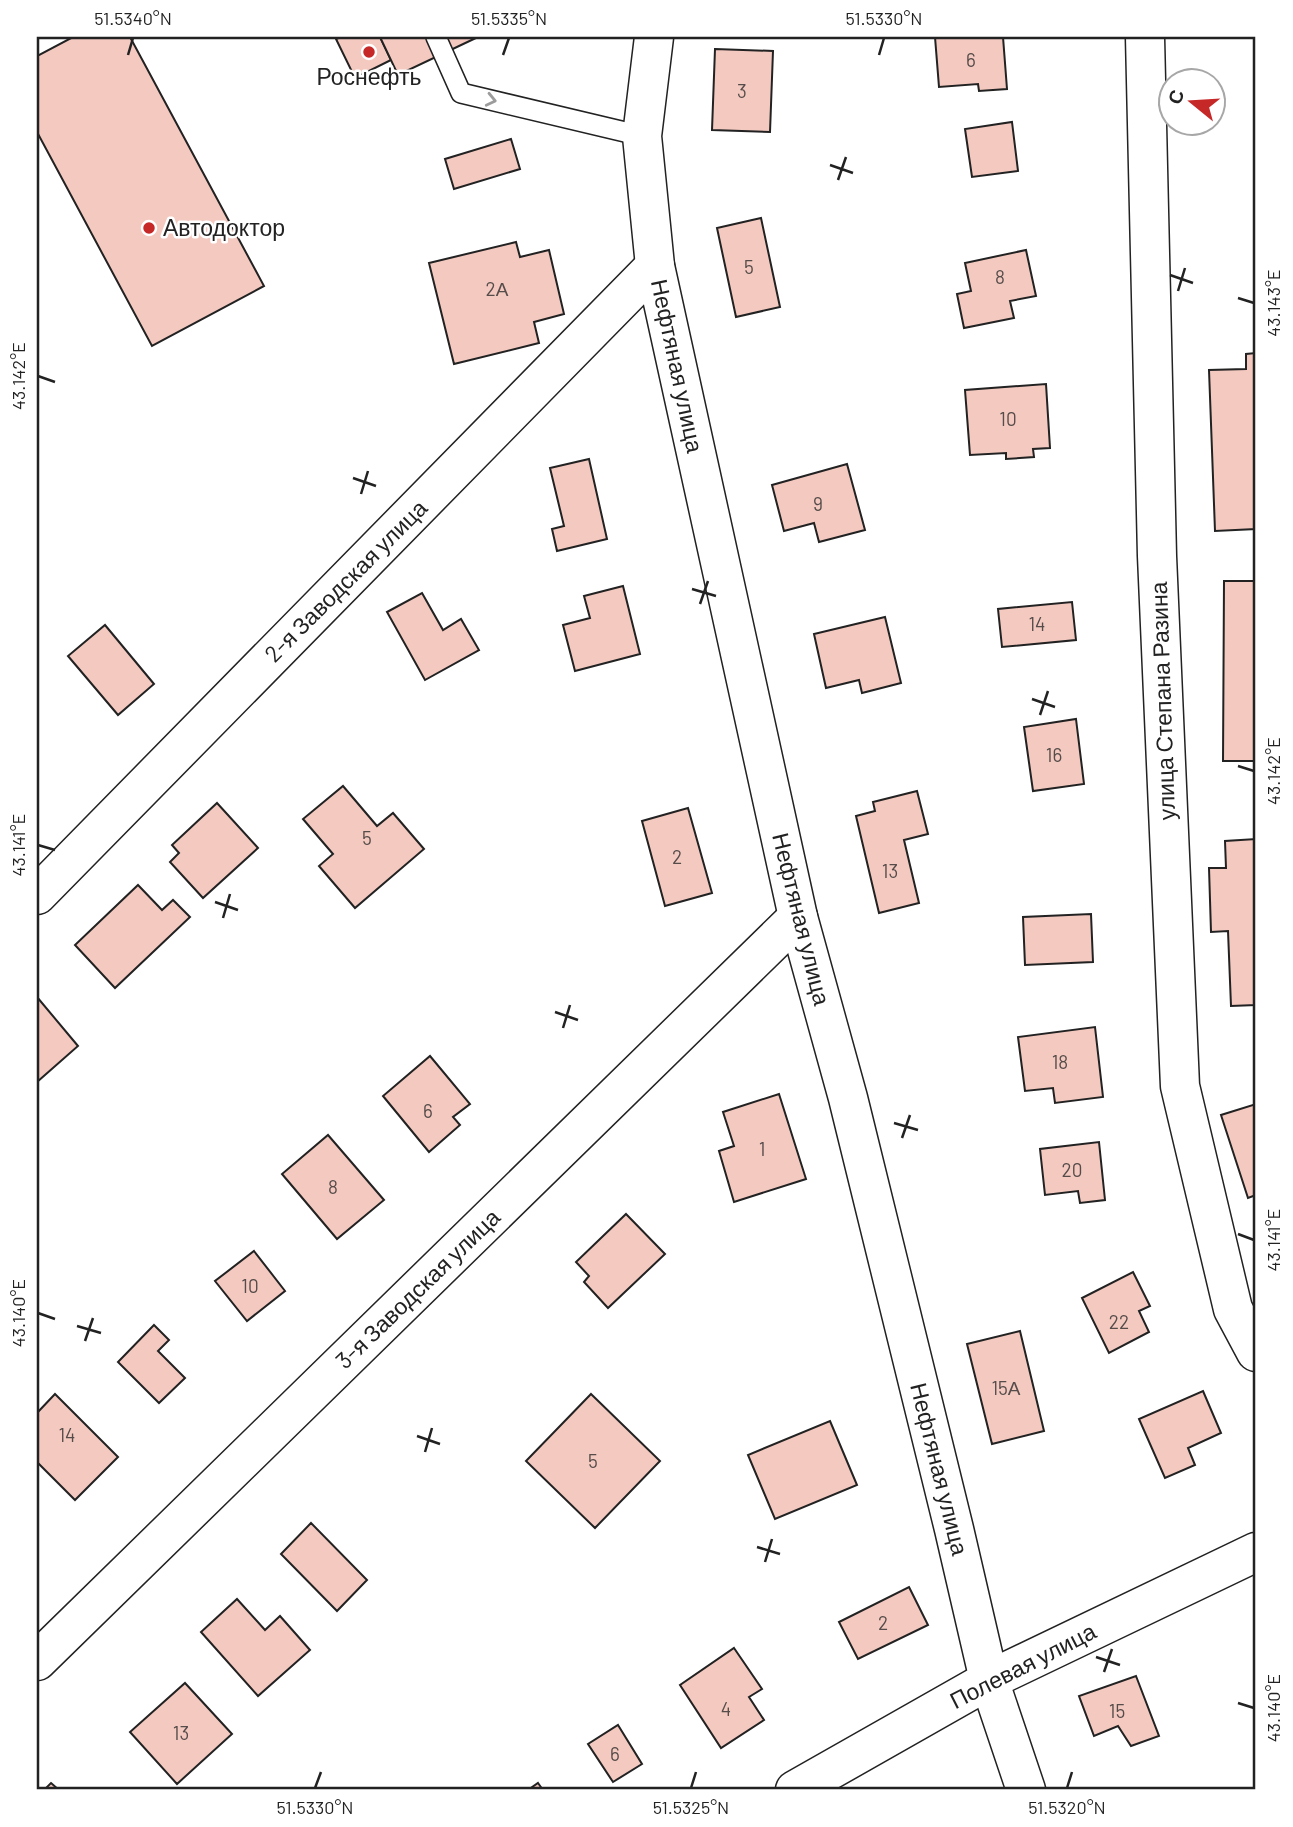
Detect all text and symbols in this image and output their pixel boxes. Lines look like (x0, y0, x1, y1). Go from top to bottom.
text: 51.5340°N (94, 7, 172, 29)
text: 51.5335°N (471, 7, 547, 29)
text: 51.5330°N (845, 7, 923, 29)
marker: Роснефть (361, 44, 377, 60)
house number: 6 (966, 48, 976, 71)
place label: Роснефть (316, 62, 422, 90)
north arrow (1156, 66, 1226, 136)
house number: 3 (737, 79, 747, 102)
text: С (1162, 86, 1188, 107)
one-way arrow (485, 92, 497, 107)
place label: Автодоктор (163, 213, 285, 241)
marker: Автодоктор (141, 220, 157, 236)
house number: 5 (744, 255, 754, 278)
house number: 8 (995, 265, 1005, 288)
text: 43.143°E (1262, 269, 1284, 337)
house number: 2А (486, 277, 509, 300)
street label: Нефтяная улица (646, 277, 710, 455)
text: 43.142°E (7, 342, 29, 410)
house number: 10 (999, 407, 1017, 430)
house number: 9 (813, 492, 823, 515)
street label: 2-я Заводская улица (258, 493, 432, 667)
street label: улица Степана Разина (1144, 581, 1180, 821)
house number: 14 (1028, 612, 1046, 635)
text: 43.142°E (1262, 737, 1284, 805)
house number: 16 (1046, 743, 1062, 766)
text: 43.141°E (7, 814, 29, 876)
house number: 5 (362, 826, 372, 849)
street label: Нефтяная улица (767, 830, 837, 1008)
house number: 2 (672, 845, 682, 868)
house number: 13 (882, 859, 898, 882)
house number: 18 (1052, 1050, 1068, 1073)
house number: 6 (423, 1099, 433, 1122)
house number: 1 (759, 1137, 765, 1160)
house number: 20 (1062, 1158, 1082, 1181)
house number: 8 (328, 1175, 338, 1198)
street label: 3-я Заводская улица (329, 1203, 505, 1374)
text: 43.141°E (1262, 1209, 1284, 1271)
house number: 10 (241, 1274, 259, 1297)
text: 43.140°E (7, 1279, 29, 1347)
house number: 22 (1109, 1310, 1129, 1333)
house number: 15А (991, 1376, 1021, 1399)
street label: Нефтяная улица (905, 1380, 975, 1558)
house number: 14 (58, 1423, 76, 1446)
house number: 5 (588, 1449, 598, 1472)
house number: 2 (878, 1611, 888, 1634)
street label: Полевая улица (945, 1616, 1100, 1714)
text: 43.140°E (1262, 1674, 1284, 1742)
house number: 4 (721, 1697, 731, 1720)
house number: 15 (1109, 1699, 1125, 1722)
house number: 13 (173, 1721, 189, 1744)
house number: 6 (610, 1742, 620, 1765)
text: 51.5330°N (276, 1796, 354, 1818)
text: 51.5325°N (653, 1796, 729, 1818)
text: 51.5320°N (1028, 1796, 1106, 1818)

